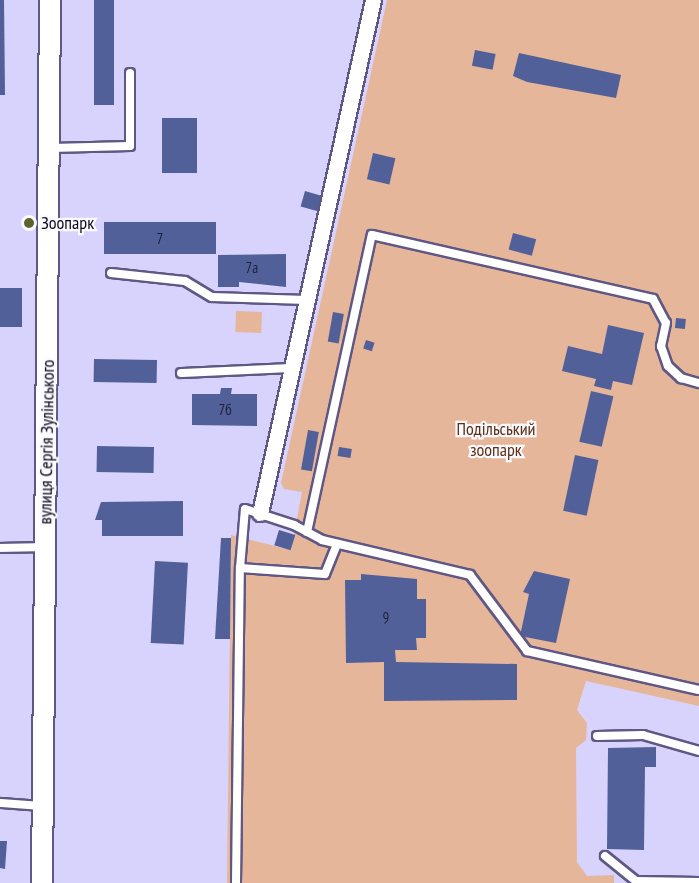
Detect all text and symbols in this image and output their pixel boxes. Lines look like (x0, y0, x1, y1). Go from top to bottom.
place label: Зоопарк (41, 212, 94, 234)
marker: Зоопарк (22, 216, 36, 230)
house number: 7 (157, 230, 163, 248)
house number: 7а (246, 259, 258, 277)
street label: вулиця Сергія Зулінського (35, 359, 59, 525)
house number: 7б (218, 401, 232, 419)
park label: Подільський зоопарк (457, 419, 535, 462)
house number: 9 (383, 609, 389, 627)

